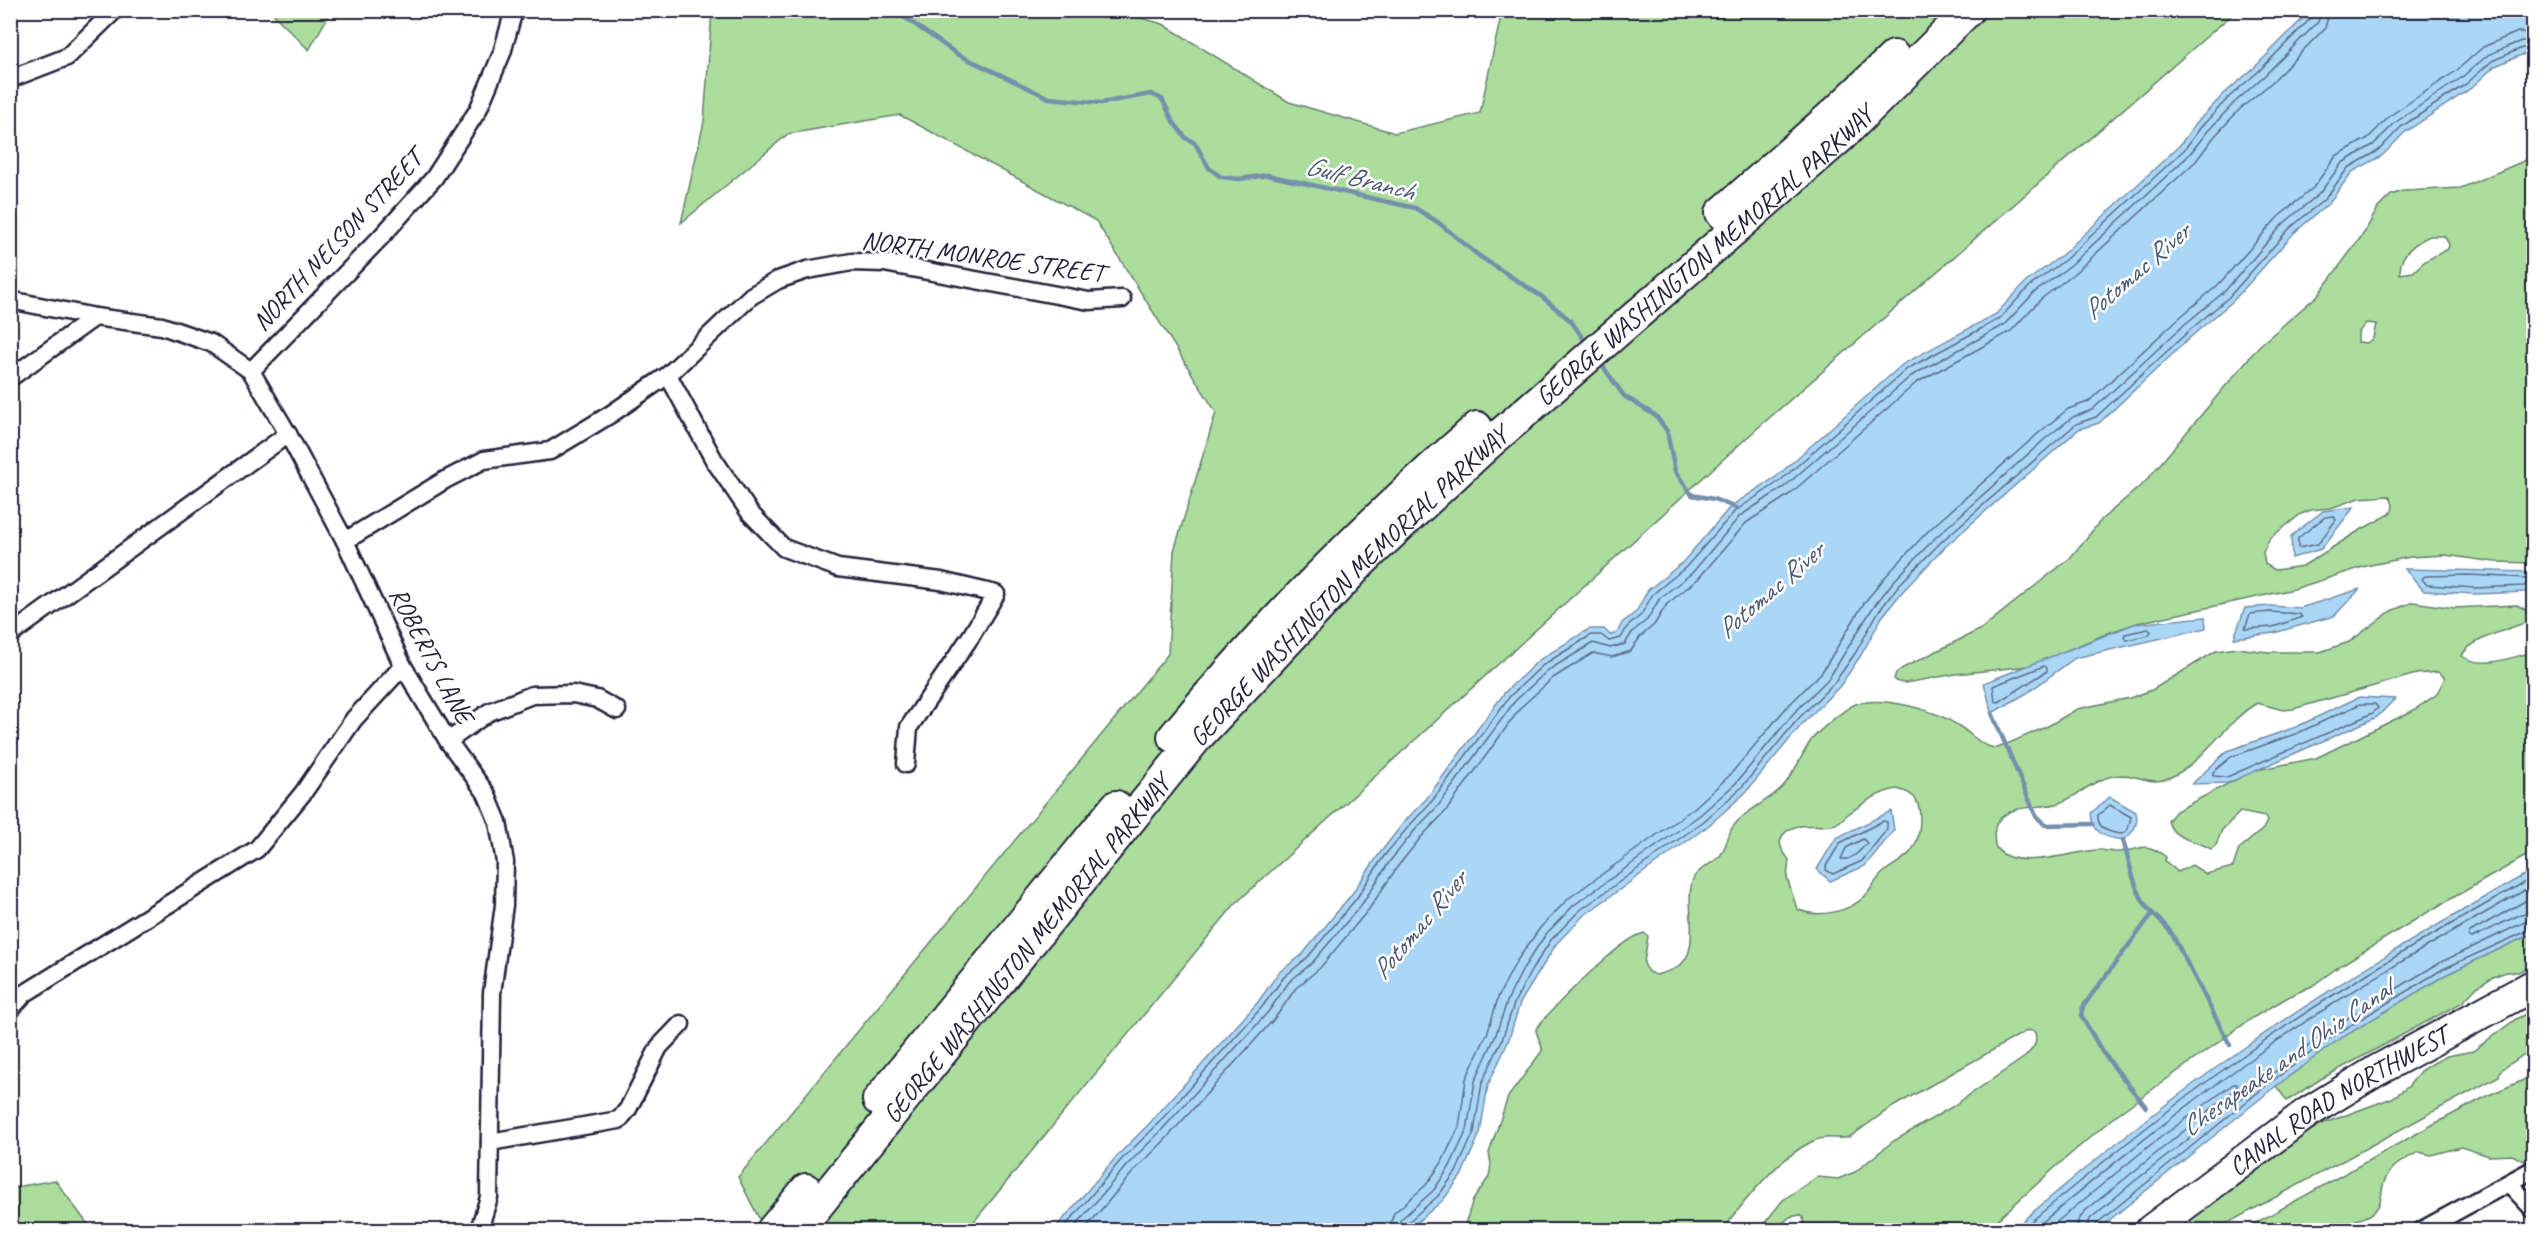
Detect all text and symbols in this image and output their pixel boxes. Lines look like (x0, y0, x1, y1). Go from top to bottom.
street label: GEORGE WASHINGTON MEMORIAL PARKWAY (1529, 95, 1884, 413)
street label: NORTH NELSON STREET (245, 138, 435, 338)
water label: Gulf Branch (1302, 148, 1419, 208)
water label: Potomac River (2075, 212, 2200, 327)
street label: NORTH MONROE STREET (860, 223, 1112, 291)
street label: GEORGE WASHINGTON MEMORIAL PARKWAY (1182, 416, 1518, 753)
water label: Potomac River (1709, 531, 1834, 646)
street label: ROBERTS LANE (382, 582, 483, 732)
street label: GEORGE WASHINGTON MEMORIAL PARKWAY (875, 764, 1180, 1130)
water label: Potomac River (1364, 861, 1477, 986)
water label: Chesapeake and Ohio Canal (2174, 968, 2405, 1144)
street label: CANAL ROAD NORTHWEST (2222, 1016, 2460, 1183)

